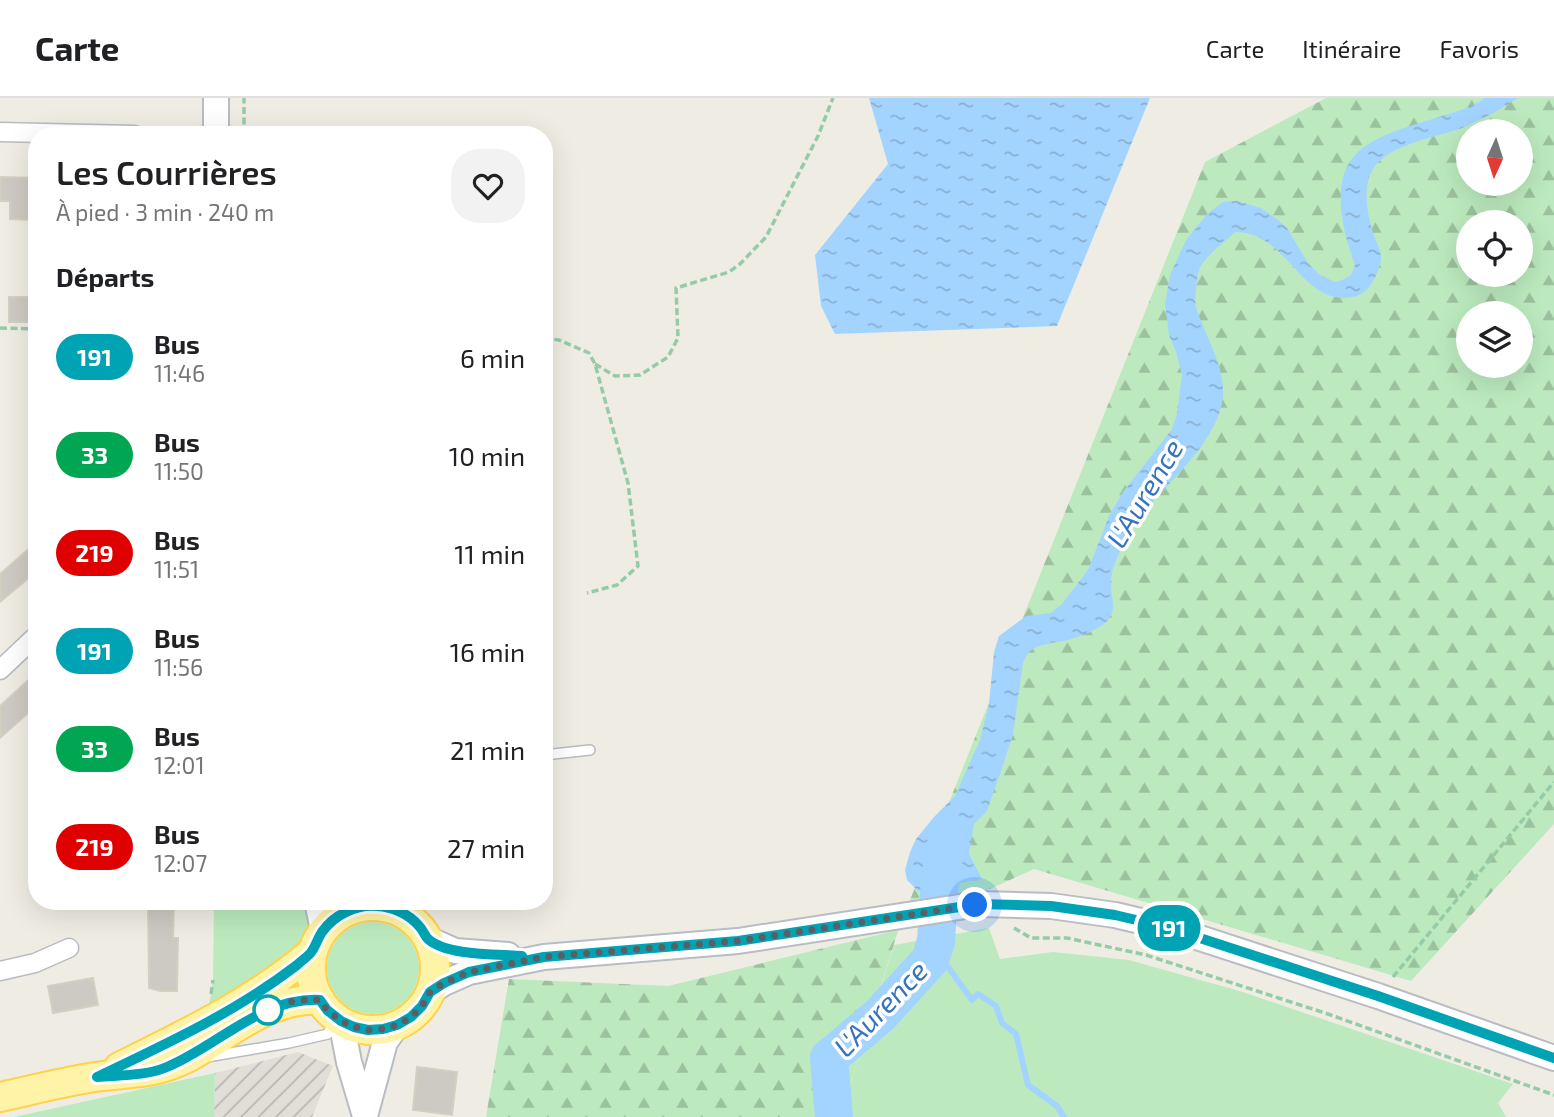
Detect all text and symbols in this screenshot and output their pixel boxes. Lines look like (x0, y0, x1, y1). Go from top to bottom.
text: Carte (35, 28, 119, 68)
text: Carte (1206, 34, 1264, 63)
text: Itinéraire (1302, 34, 1401, 63)
text: Favoris (1439, 34, 1519, 63)
north arrow (1456, 119, 1533, 196)
map controls (1456, 119, 1533, 378)
button: heart (451, 149, 525, 223)
text: Les Courrières (56, 152, 277, 192)
text: À pied · 3 min · 240 m (56, 198, 274, 226)
button: locate (1456, 210, 1533, 287)
text: Départs (56, 261, 154, 292)
button: layers (1456, 301, 1533, 378)
text: Bus (154, 328, 200, 359)
text: 191 (77, 342, 112, 371)
text: 6 min (460, 342, 525, 373)
text: 11:46 (154, 359, 205, 387)
text: Bus (154, 426, 200, 457)
water label: L'Aurence (1098, 433, 1190, 553)
text: 33 (81, 440, 108, 469)
text: 10 min (449, 440, 525, 471)
text: 11:50 (154, 457, 204, 485)
text: Bus (154, 524, 200, 555)
text: 219 (75, 538, 114, 567)
text: 11 min (454, 538, 525, 569)
text: 11:51 (154, 555, 199, 583)
text: Bus (154, 622, 200, 653)
text: 191 (77, 636, 112, 665)
text: 16 min (450, 636, 525, 667)
text: 11:56 (154, 653, 203, 681)
text: Bus (154, 720, 200, 751)
text: 33 (81, 734, 108, 763)
text: 21 min (450, 734, 525, 765)
text: 12:01 (154, 751, 205, 779)
text: Bus (154, 818, 200, 849)
text: 219 (75, 832, 114, 861)
text: 27 min (447, 832, 525, 863)
text: 12:07 (154, 849, 207, 877)
your location (957, 887, 992, 922)
line badge: 191 (1129, 905, 1209, 951)
text: 191 (1152, 913, 1186, 942)
water label: L'Aurence (826, 953, 934, 1063)
unlabelled marker (253, 995, 283, 1025)

